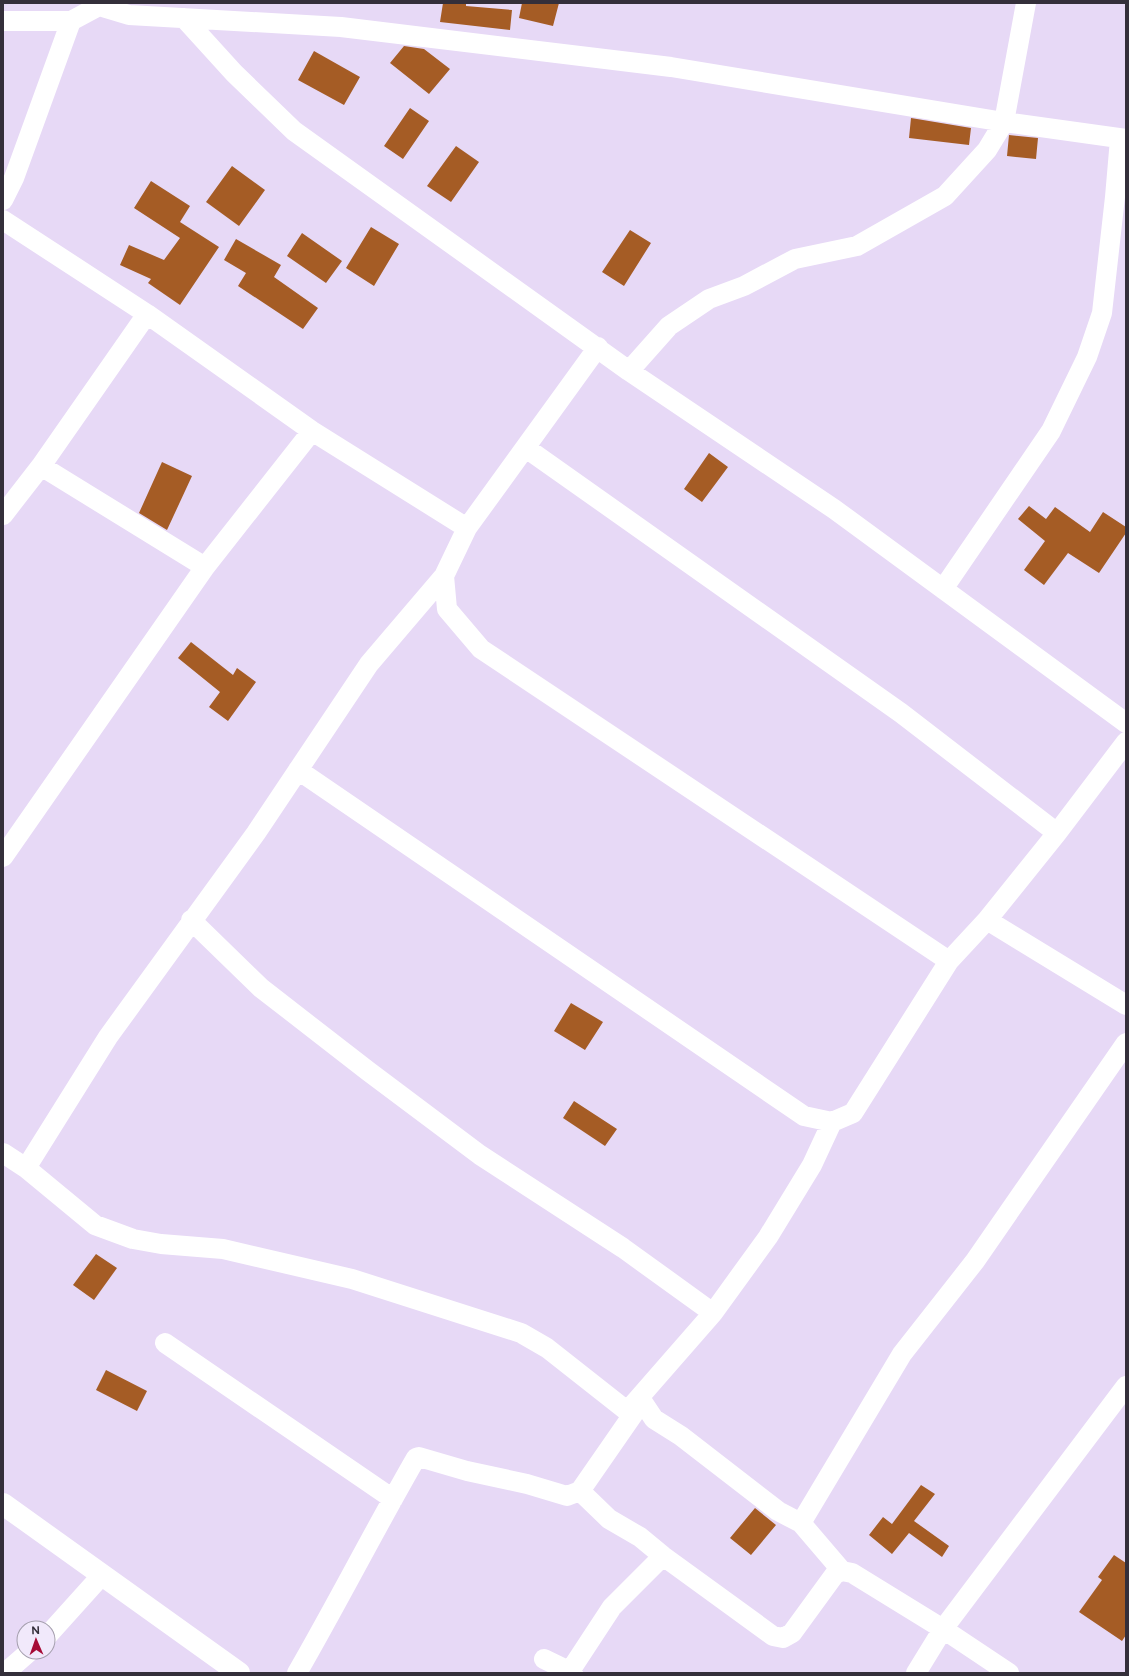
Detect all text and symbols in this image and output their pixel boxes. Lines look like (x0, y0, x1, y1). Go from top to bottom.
north arrow (16, 1620, 56, 1660)
text: N (31, 1624, 40, 1637)

